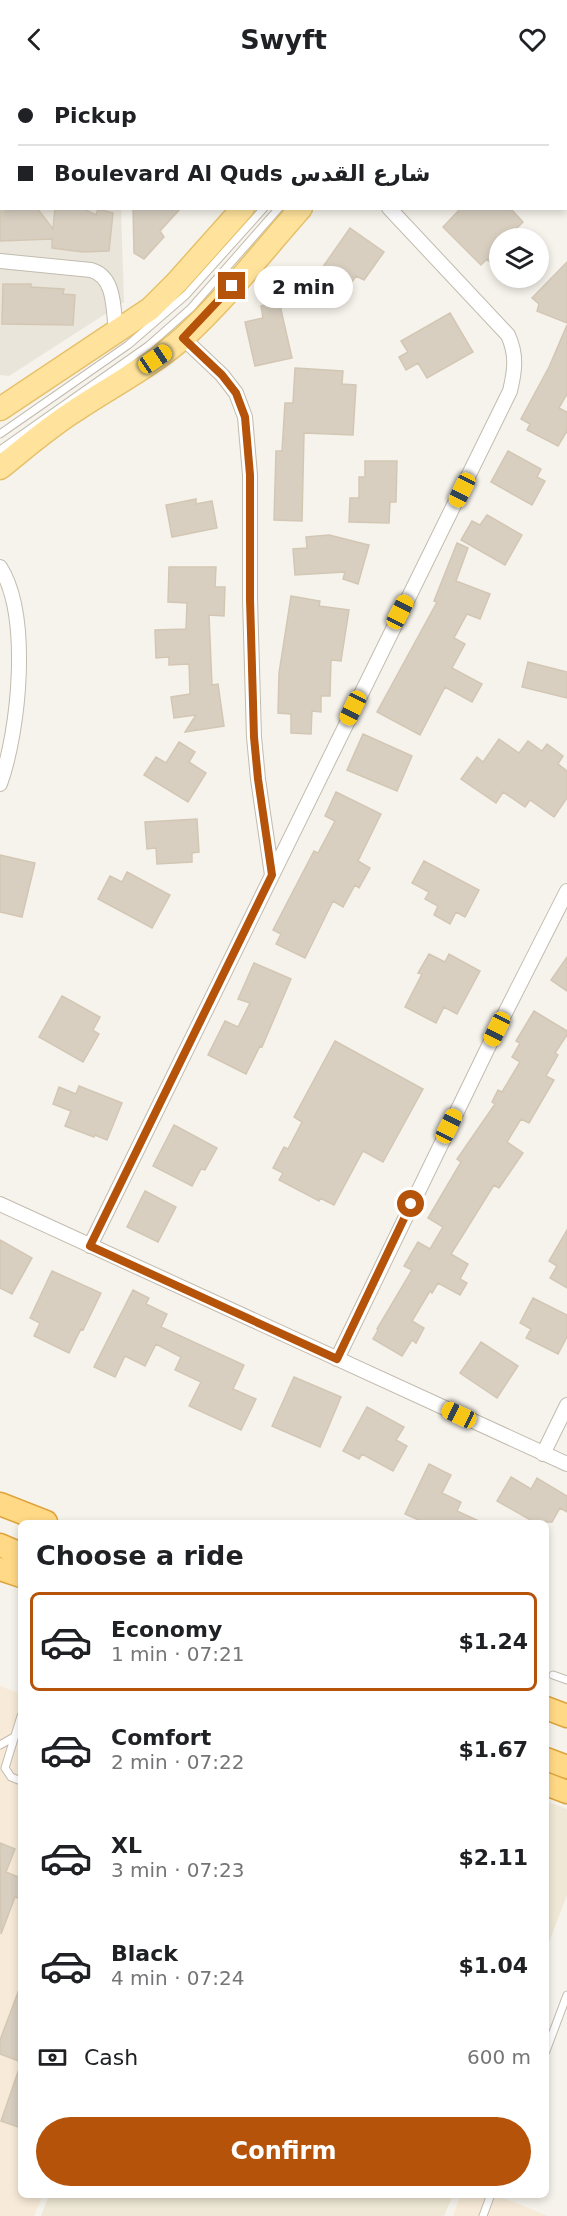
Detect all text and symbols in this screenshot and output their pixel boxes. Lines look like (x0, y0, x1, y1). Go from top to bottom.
icon: back (18, 23, 51, 56)
icon: heart (516, 23, 549, 56)
text: Swyft (240, 24, 327, 55)
text: Pickup (54, 103, 137, 128)
text: Boulevard Al Quds شارع القدس (54, 161, 431, 186)
map controls (489, 228, 549, 288)
button: layers (489, 228, 549, 288)
callout: 2 min (253, 265, 352, 307)
route end (218, 272, 245, 299)
text: 2 min (272, 275, 335, 299)
car (135, 341, 175, 377)
car (446, 470, 478, 510)
car (384, 592, 416, 632)
car (337, 688, 369, 728)
car (481, 1009, 513, 1049)
car (433, 1106, 465, 1146)
route start (397, 1190, 424, 1217)
car (439, 1399, 479, 1431)
text: Choose a ride (36, 1540, 244, 1571)
icon: car (39, 1615, 93, 1669)
text: Economy (111, 1617, 222, 1642)
text: $1.24 (458, 1629, 528, 1654)
text: 1 min · 07:21 (111, 1642, 245, 1666)
icon: car (39, 1723, 93, 1777)
text: Comfort (111, 1725, 211, 1750)
text: $1.67 (458, 1737, 528, 1762)
text: 2 min · 07:22 (111, 1750, 245, 1774)
icon: car (39, 1831, 93, 1885)
text: XL (111, 1833, 142, 1858)
text: $2.11 (458, 1845, 528, 1870)
text: 3 min · 07:23 (111, 1858, 245, 1882)
icon: car (39, 1939, 93, 1993)
text: Black (111, 1941, 178, 1966)
text: $1.04 (458, 1953, 528, 1978)
text: 4 min · 07:24 (111, 1966, 245, 1990)
icon: cash (36, 2041, 69, 2074)
text: Cash (84, 2045, 138, 2070)
text: 600 m (467, 2045, 531, 2069)
button: Confirm (36, 2117, 531, 2186)

